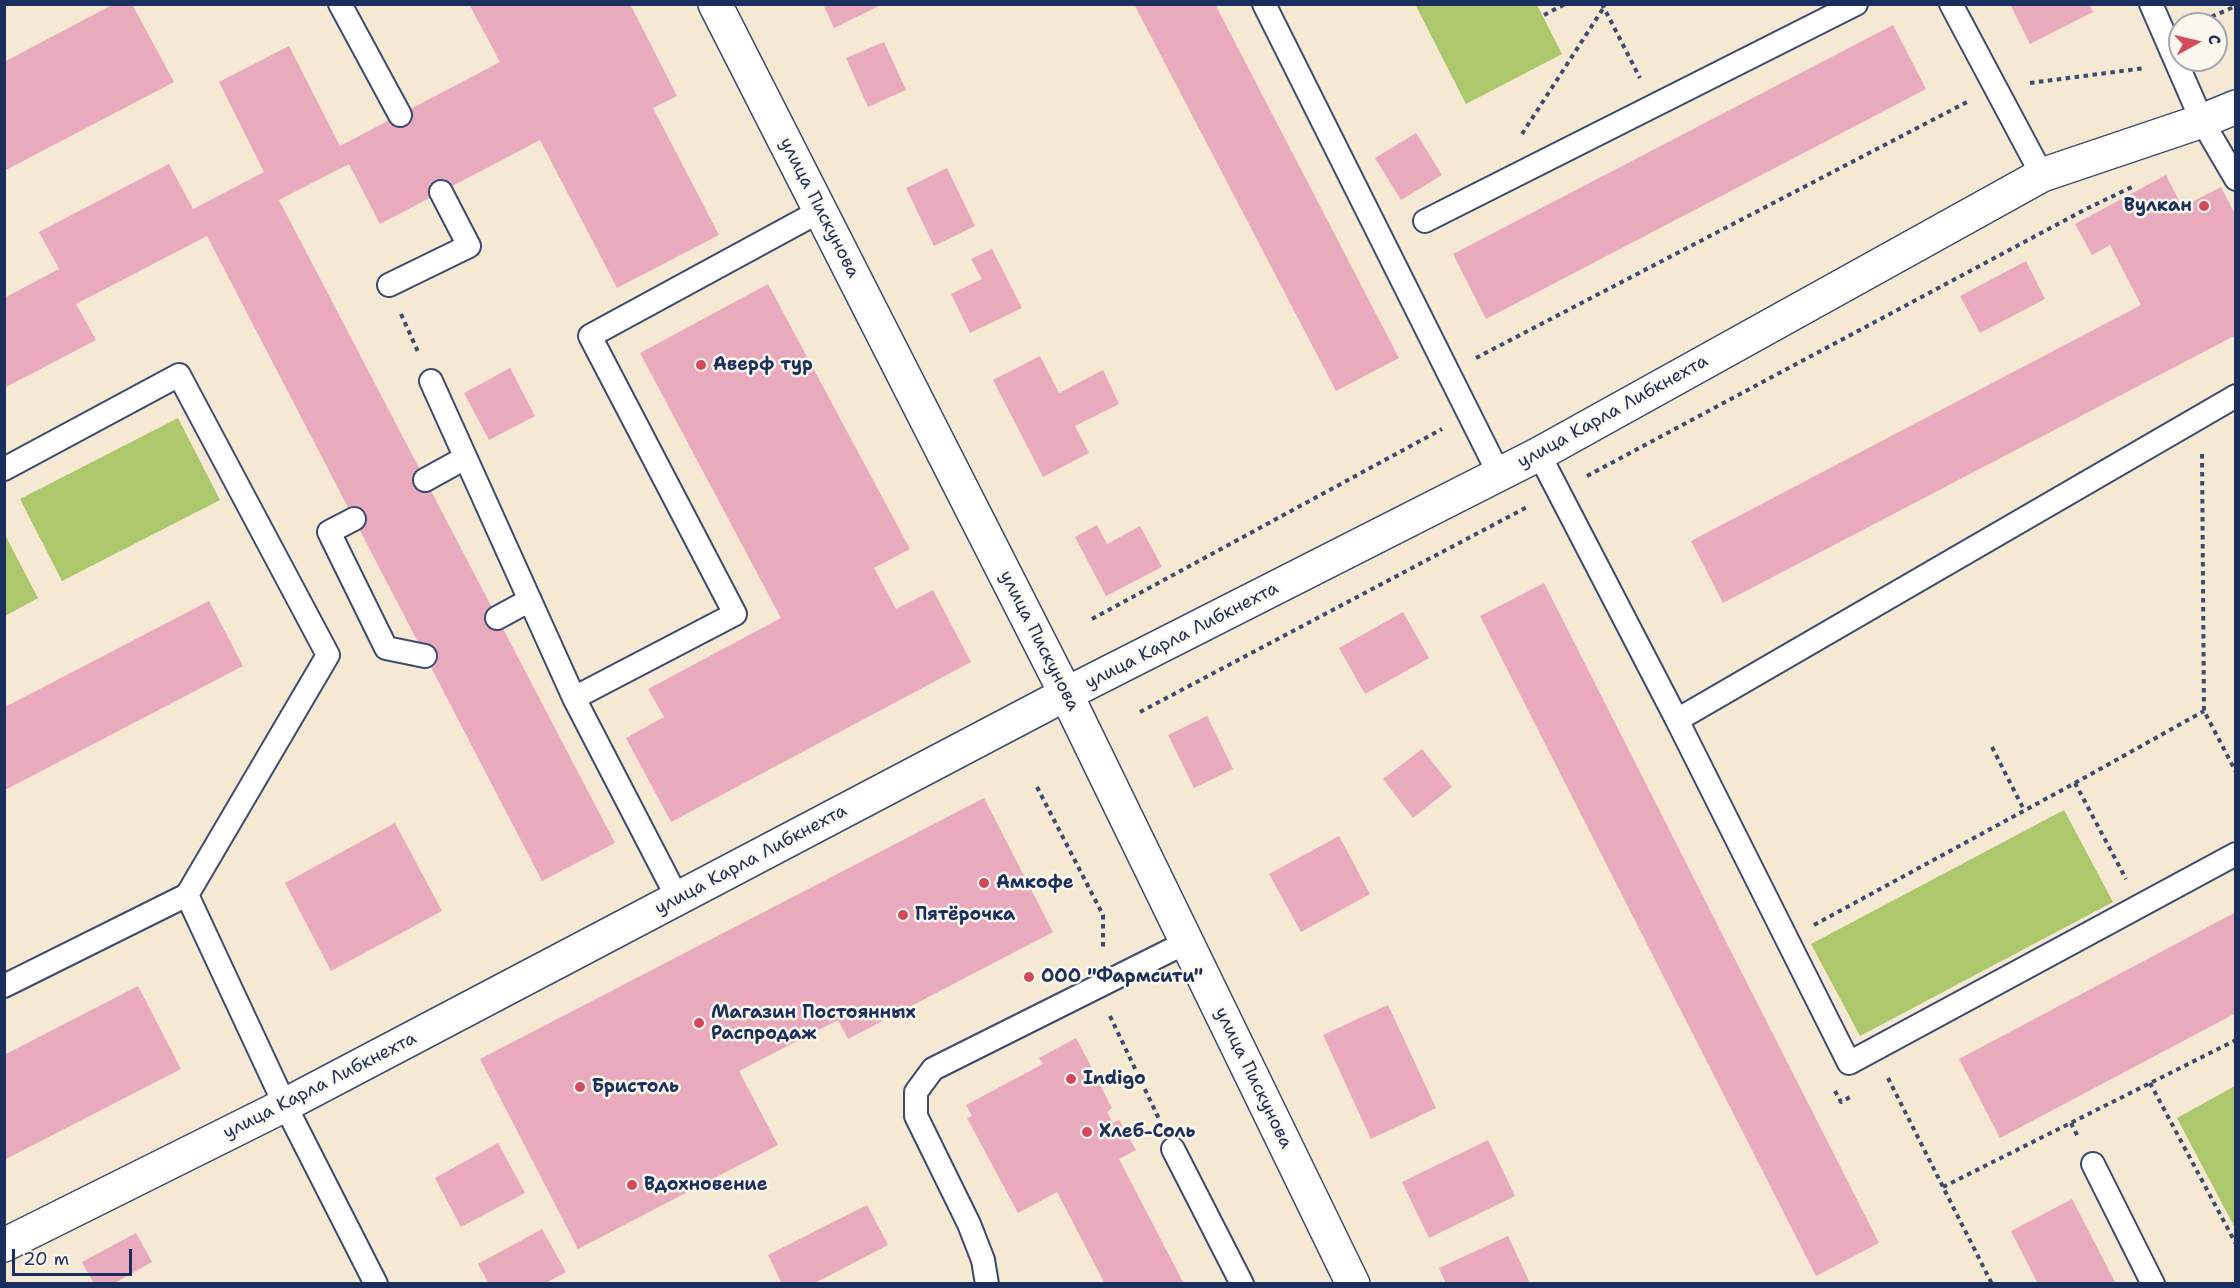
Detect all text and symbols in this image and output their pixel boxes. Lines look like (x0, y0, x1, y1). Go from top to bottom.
north arrow (2168, 12, 2228, 72)
text: С (2203, 33, 2225, 46)
street label: улица Пискунова (774, 134, 864, 282)
place label: Вулкан (2124, 195, 2192, 217)
marker: Вулкан (2197, 199, 2211, 213)
street label: улица Карла Либкнехта (1514, 351, 1712, 473)
place label: Аверф тур (713, 354, 813, 376)
marker: Аверф тур (694, 358, 708, 372)
street label: улица Пискунова (994, 567, 1084, 715)
street label: улица Карла Либкнехта (1082, 578, 1282, 694)
street label: улица Карла Либкнехта (651, 800, 851, 920)
place label: Амкофе (996, 872, 1074, 894)
marker: Амкофе (977, 876, 991, 890)
place label: Пятёрочка (915, 904, 1015, 926)
marker: Пятёрочка (896, 908, 910, 922)
place label: ООО "Фармсити" (1041, 966, 1203, 988)
marker: ООО "Фармсити" (1022, 970, 1036, 984)
place label: Магазин Постоянных Распродаж (711, 1002, 916, 1044)
street label: улица Пискунова (1209, 1004, 1297, 1152)
marker: Магазин Постоянных Распродаж (692, 1016, 706, 1030)
street label: улица Карла Либкнехта (220, 1028, 420, 1144)
place label: Indigo (1083, 1068, 1146, 1090)
marker: Indigo (1064, 1072, 1078, 1086)
place label: Бристоль (592, 1076, 679, 1098)
marker: Бристоль (573, 1080, 587, 1094)
place label: Хлеб-Соль (1099, 1121, 1195, 1143)
marker: Хлеб-Соль (1080, 1125, 1094, 1139)
place label: Вдохновение (644, 1174, 768, 1196)
marker: Вдохновение (625, 1178, 639, 1192)
scale bar (15, 1237, 135, 1275)
text: 20 m (23, 1247, 69, 1271)

